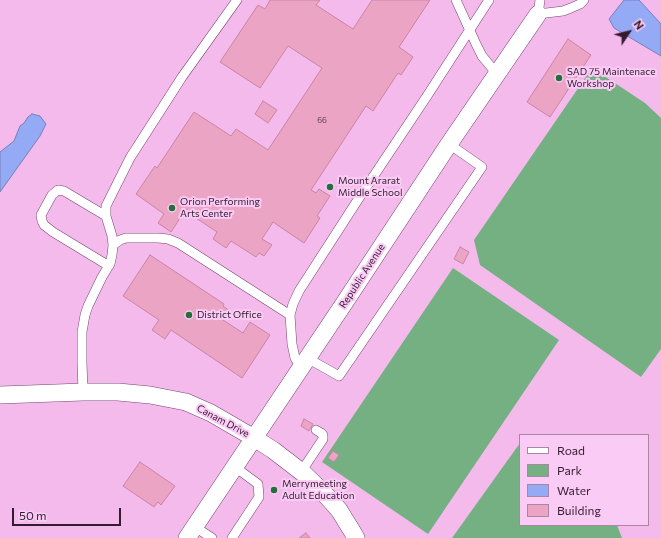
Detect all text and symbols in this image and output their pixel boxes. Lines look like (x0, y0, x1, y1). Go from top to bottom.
north arrow (609, 12, 649, 52)
text: N (632, 18, 647, 32)
place label: SAD 75 Maintenace Workshop (567, 66, 655, 90)
marker: SAD 75 Maintenace Workshop (554, 73, 564, 83)
house number: 66 (317, 115, 327, 125)
place label: Mount Ararat Middle School (338, 175, 402, 198)
marker: Mount Ararat Middle School (325, 182, 335, 192)
place label: Orion Performing Arts Center (180, 196, 260, 220)
marker: Orion Performing Arts Center (167, 203, 177, 213)
street label: Republic Avenue (337, 242, 387, 310)
place label: District Office (197, 309, 262, 321)
marker: District Office (184, 310, 194, 320)
street label: Canam Drive (195, 402, 251, 440)
legend (519, 434, 649, 526)
text: Road (557, 443, 585, 457)
text: Park (557, 463, 582, 477)
place label: Merrymeeting Adult Education (282, 478, 354, 502)
text: Water (557, 483, 591, 497)
marker: Merrymeeting Adult Education (269, 485, 279, 495)
scale bar (14, 500, 123, 526)
text: Building (557, 503, 601, 517)
text: 50 m (19, 508, 47, 522)

